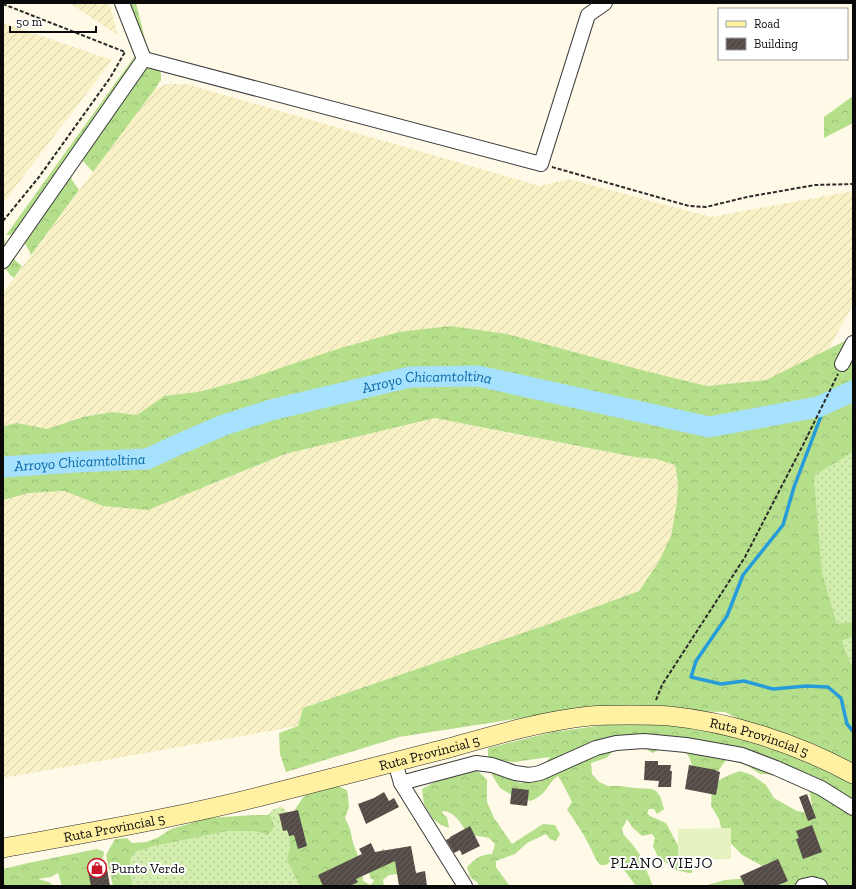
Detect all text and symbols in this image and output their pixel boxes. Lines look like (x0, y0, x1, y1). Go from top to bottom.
scale bar (10, 8, 96, 34)
legend (718, 8, 848, 60)
text: 50 m (16, 15, 43, 29)
text: Road (754, 17, 780, 31)
text: Building (754, 37, 798, 51)
water label: Arroyo Chicamtoltina (359, 367, 494, 397)
water label: Arroyo Chicamtoltina (13, 450, 146, 475)
street label: Ruta Provincial 5 (708, 714, 811, 760)
street label: Ruta Provincial 5 (377, 731, 481, 774)
street label: Ruta Provincial 5 (62, 810, 166, 845)
district label: PLANO VIEJO (610, 854, 714, 872)
shop icon: Punto Verde (86, 857, 108, 879)
place label: Punto Verde (111, 860, 185, 877)

